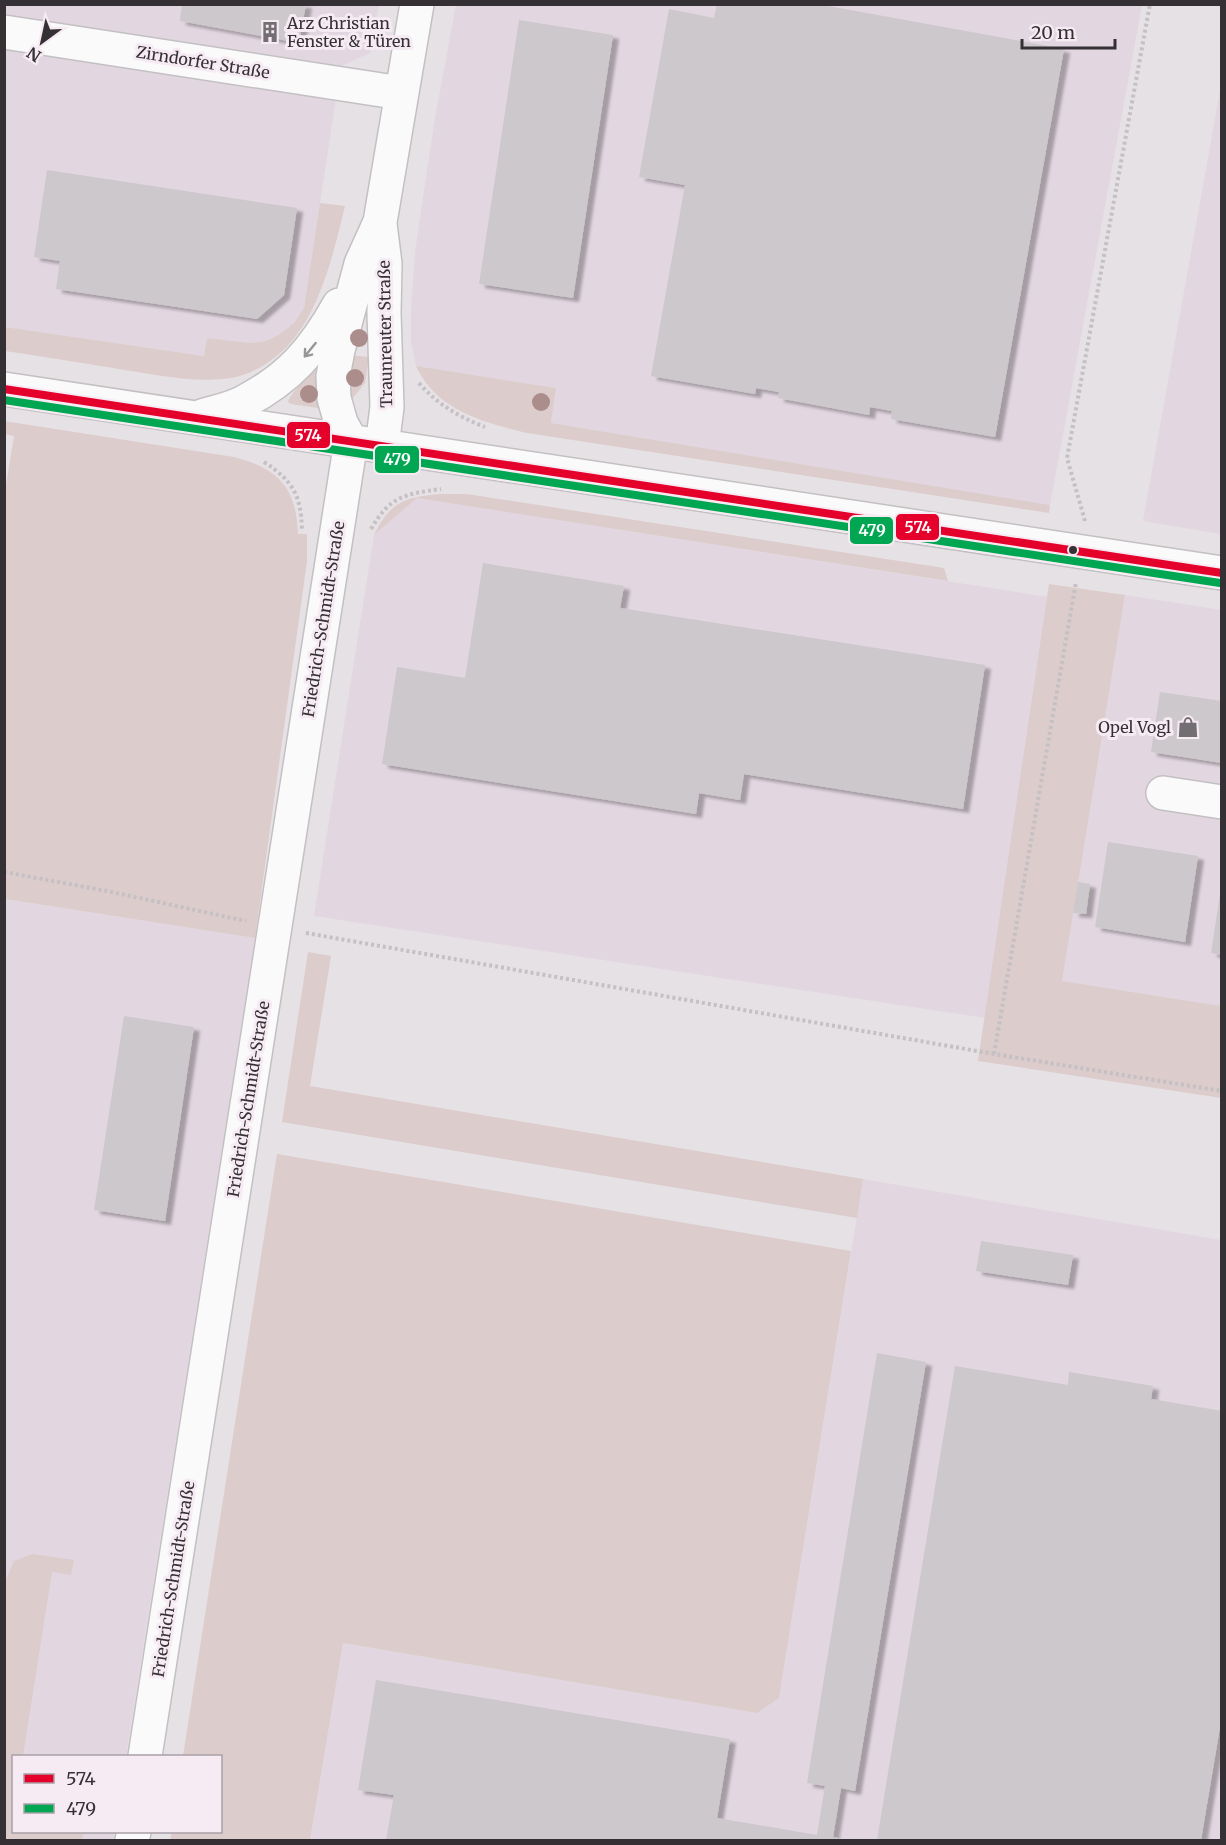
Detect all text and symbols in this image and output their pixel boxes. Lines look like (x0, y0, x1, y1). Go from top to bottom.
north arrow (12, 12, 72, 72)
scale bar (1022, 12, 1115, 50)
place label: Arz Christian Fenster & Türen (286, 13, 411, 51)
building icon: Arz Christian Fenster & Türen (258, 20, 282, 44)
text: 20 m (1031, 21, 1075, 44)
street label: Zirndorfer Straße (135, 42, 271, 82)
text: N (23, 43, 45, 66)
street label: Traunreuter Straße (374, 260, 396, 408)
one-way arrow (304, 342, 317, 358)
line badge: 574 (286, 421, 331, 449)
text: 574 (295, 425, 321, 445)
line badge: 479 (374, 445, 420, 474)
text: 479 (383, 449, 411, 469)
line badge: 574 (895, 513, 940, 541)
line badge: 479 (849, 516, 894, 545)
text: 574 (905, 517, 931, 537)
street label: Friedrich-Schmidt-Straße (298, 519, 348, 719)
text: 479 (858, 520, 886, 540)
unlabelled marker (1067, 544, 1079, 556)
shop icon: Opel Vogl (1176, 715, 1200, 739)
place label: Opel Vogl (1098, 717, 1171, 737)
street label: Friedrich-Schmidt-Straße (223, 999, 273, 1199)
street label: Friedrich-Schmidt-Straße (148, 1479, 198, 1679)
legend (12, 1755, 222, 1833)
text: 574 (66, 1767, 96, 1790)
text: 479 (66, 1797, 96, 1820)

